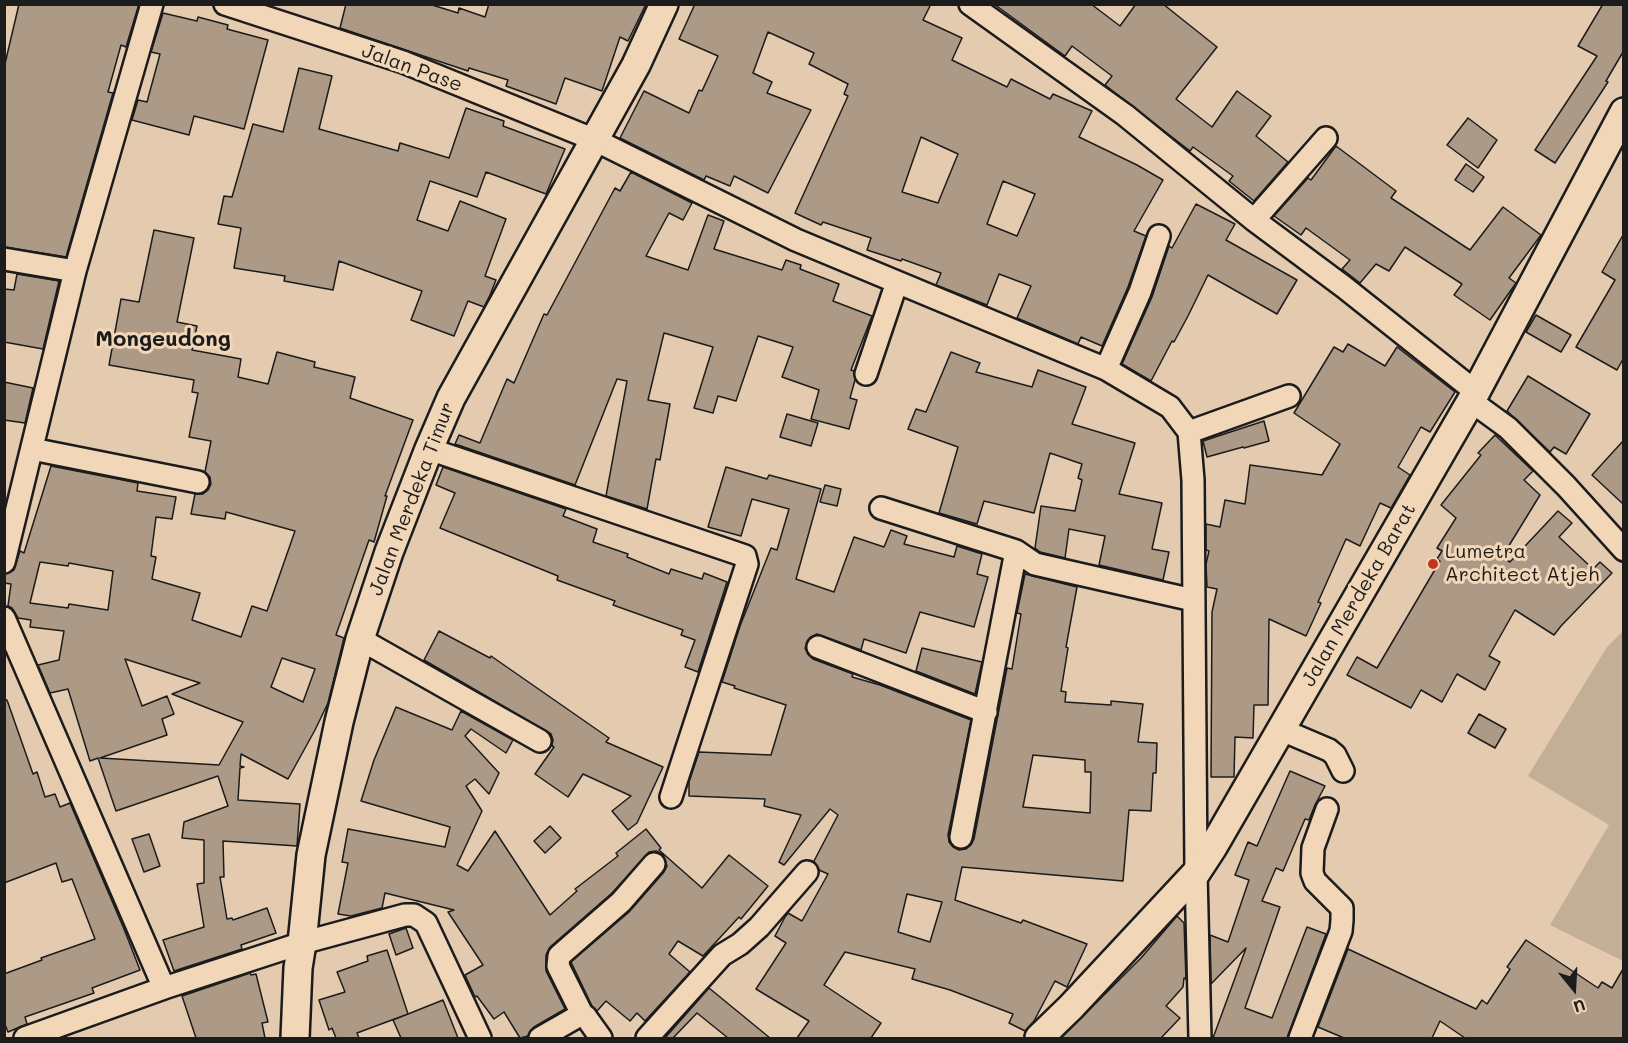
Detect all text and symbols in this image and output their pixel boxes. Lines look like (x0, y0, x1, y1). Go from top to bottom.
street label: Jalan Pase (358, 39, 466, 97)
district label: Mongeudong (95, 326, 231, 352)
street label: Jalan Merdeka Timur (364, 399, 460, 599)
street label: Jalan Merdeka Barat (1297, 499, 1421, 691)
place label: Lumetra Architect Atjeh (1445, 540, 1599, 587)
marker: Lumetra Architect Atjeh (1426, 557, 1440, 571)
north arrow (1544, 959, 1604, 1019)
text: U (1571, 995, 1588, 1018)

